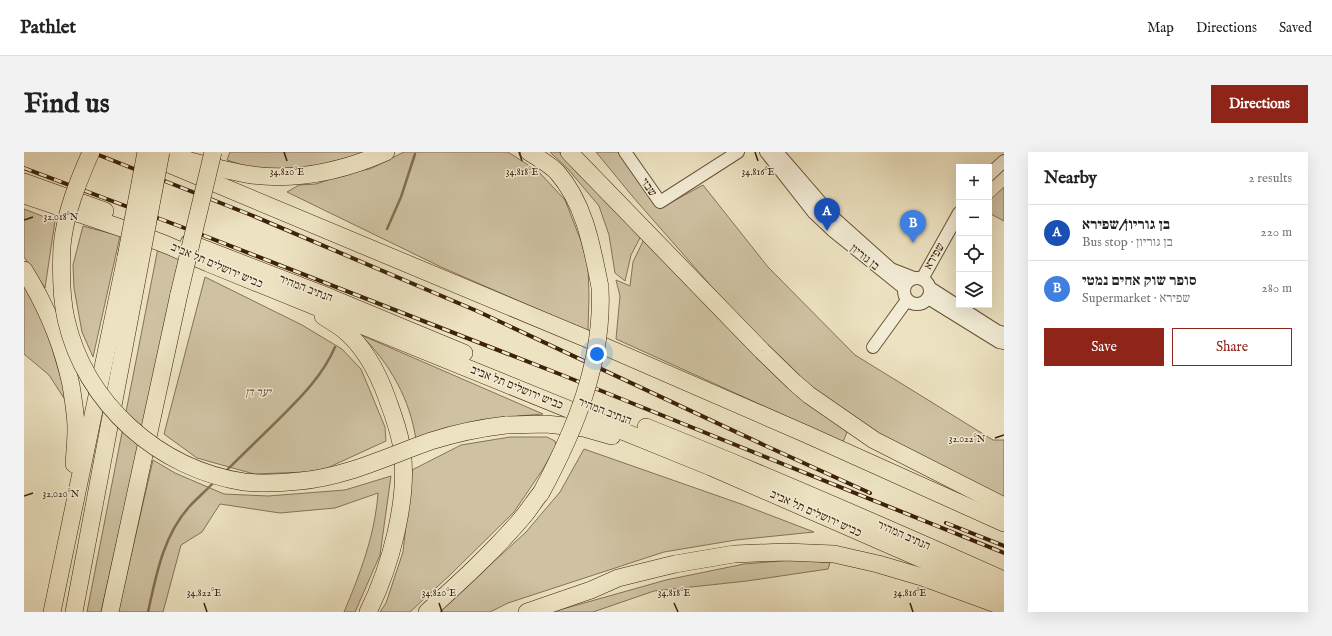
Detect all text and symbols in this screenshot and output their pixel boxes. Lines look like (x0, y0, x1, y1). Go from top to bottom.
text: Pathlet (20, 16, 76, 40)
text: Map (1147, 19, 1174, 37)
text: Directions (1196, 19, 1257, 37)
text: Saved (1279, 19, 1312, 37)
button: Directions (1211, 85, 1308, 123)
text: Find us (24, 87, 110, 122)
map controls (956, 164, 992, 308)
button: + (956, 164, 992, 200)
text: 34.820°E (270, 166, 304, 179)
text: 34.818°E (506, 166, 538, 179)
text: 34.816°E (742, 166, 775, 179)
text: Nearby (1044, 168, 1097, 189)
text: 2 results (1248, 170, 1292, 187)
street label: שבזי (637, 175, 660, 200)
pin: A (814, 198, 840, 231)
button: − (956, 200, 992, 236)
pin: B (900, 210, 926, 243)
text: 32.018°N (44, 211, 79, 224)
text: בן גוריון/שפירא (1082, 215, 1170, 234)
text: A (1053, 224, 1061, 241)
text: 220 m (1261, 224, 1292, 241)
text: Bus stop · בן גוריון (1082, 234, 1173, 251)
button: locate (956, 236, 992, 272)
street label: כביש ירושלים תל אביב (168, 239, 265, 292)
street label: שפירא (921, 240, 948, 272)
street label: בן גוריון (847, 241, 883, 274)
street label: הנתיב המהיר (277, 271, 335, 306)
text: סופר שוק אחים נמטי (1082, 271, 1196, 290)
button: layers (956, 272, 992, 308)
text: B (1053, 280, 1061, 297)
text: 280 m (1262, 280, 1292, 297)
text: Supermarket · שפירא (1082, 290, 1190, 307)
button: Save (1044, 328, 1164, 366)
button: Share (1172, 328, 1292, 366)
your location (587, 344, 607, 364)
street label: כביש ירושלים תל אביב (468, 362, 566, 413)
park label: יער דן (245, 385, 272, 400)
street label: הנתיב המהיר (576, 394, 634, 429)
text: 32.022°N (949, 433, 986, 446)
street label: כביש ירושלים תל אביב (768, 487, 864, 541)
text: 32.020°N (43, 488, 80, 501)
street label: הנתיב המהיר (875, 517, 933, 554)
text: 34.822°E (187, 587, 221, 600)
text: 34.820°E (422, 587, 456, 600)
text: 34.818°E (658, 587, 690, 600)
text: 34.816°E (894, 587, 927, 600)

